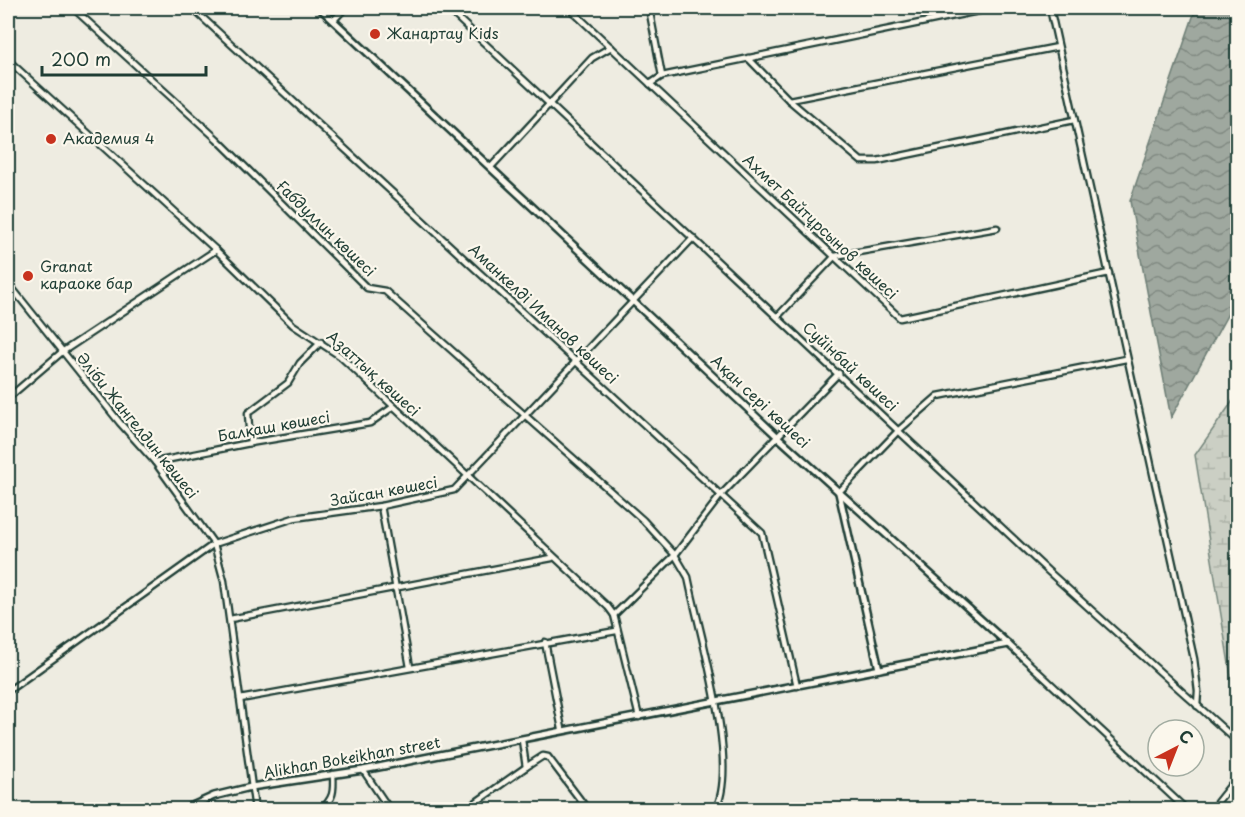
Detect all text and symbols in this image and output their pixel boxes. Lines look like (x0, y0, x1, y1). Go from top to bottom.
place label: Жанартау Kids (386, 21, 499, 44)
marker: Жанартау Kids (368, 27, 382, 41)
scale bar (42, 39, 206, 77)
text: 200 m (51, 45, 111, 72)
place label: Академия 4 (63, 126, 155, 149)
marker: Академия 4 (44, 132, 58, 146)
street label: Ахмет Байтұрсынов көшесі (738, 148, 904, 304)
street label: Ғабдуллин көшесі (272, 175, 382, 281)
street label: Аманкелді Иманов көшесі (464, 237, 624, 389)
place label: Granat караоке бар (40, 254, 133, 294)
marker: Granat караоке бар (21, 269, 35, 283)
street label: Суйінбай көшесі (798, 316, 904, 416)
street label: Азаттық көшесі (322, 325, 426, 421)
street label: Әліби Жангелдин көшесі (72, 347, 204, 503)
street label: Ақан сері көшесі (706, 349, 816, 453)
street label: Балқаш көшесі (216, 404, 332, 447)
street label: Зайсан көшесі (328, 470, 439, 511)
north arrow (1146, 718, 1206, 778)
text: С (1174, 723, 1199, 749)
street label: Alikhan Bokeikhan street (262, 730, 442, 783)

